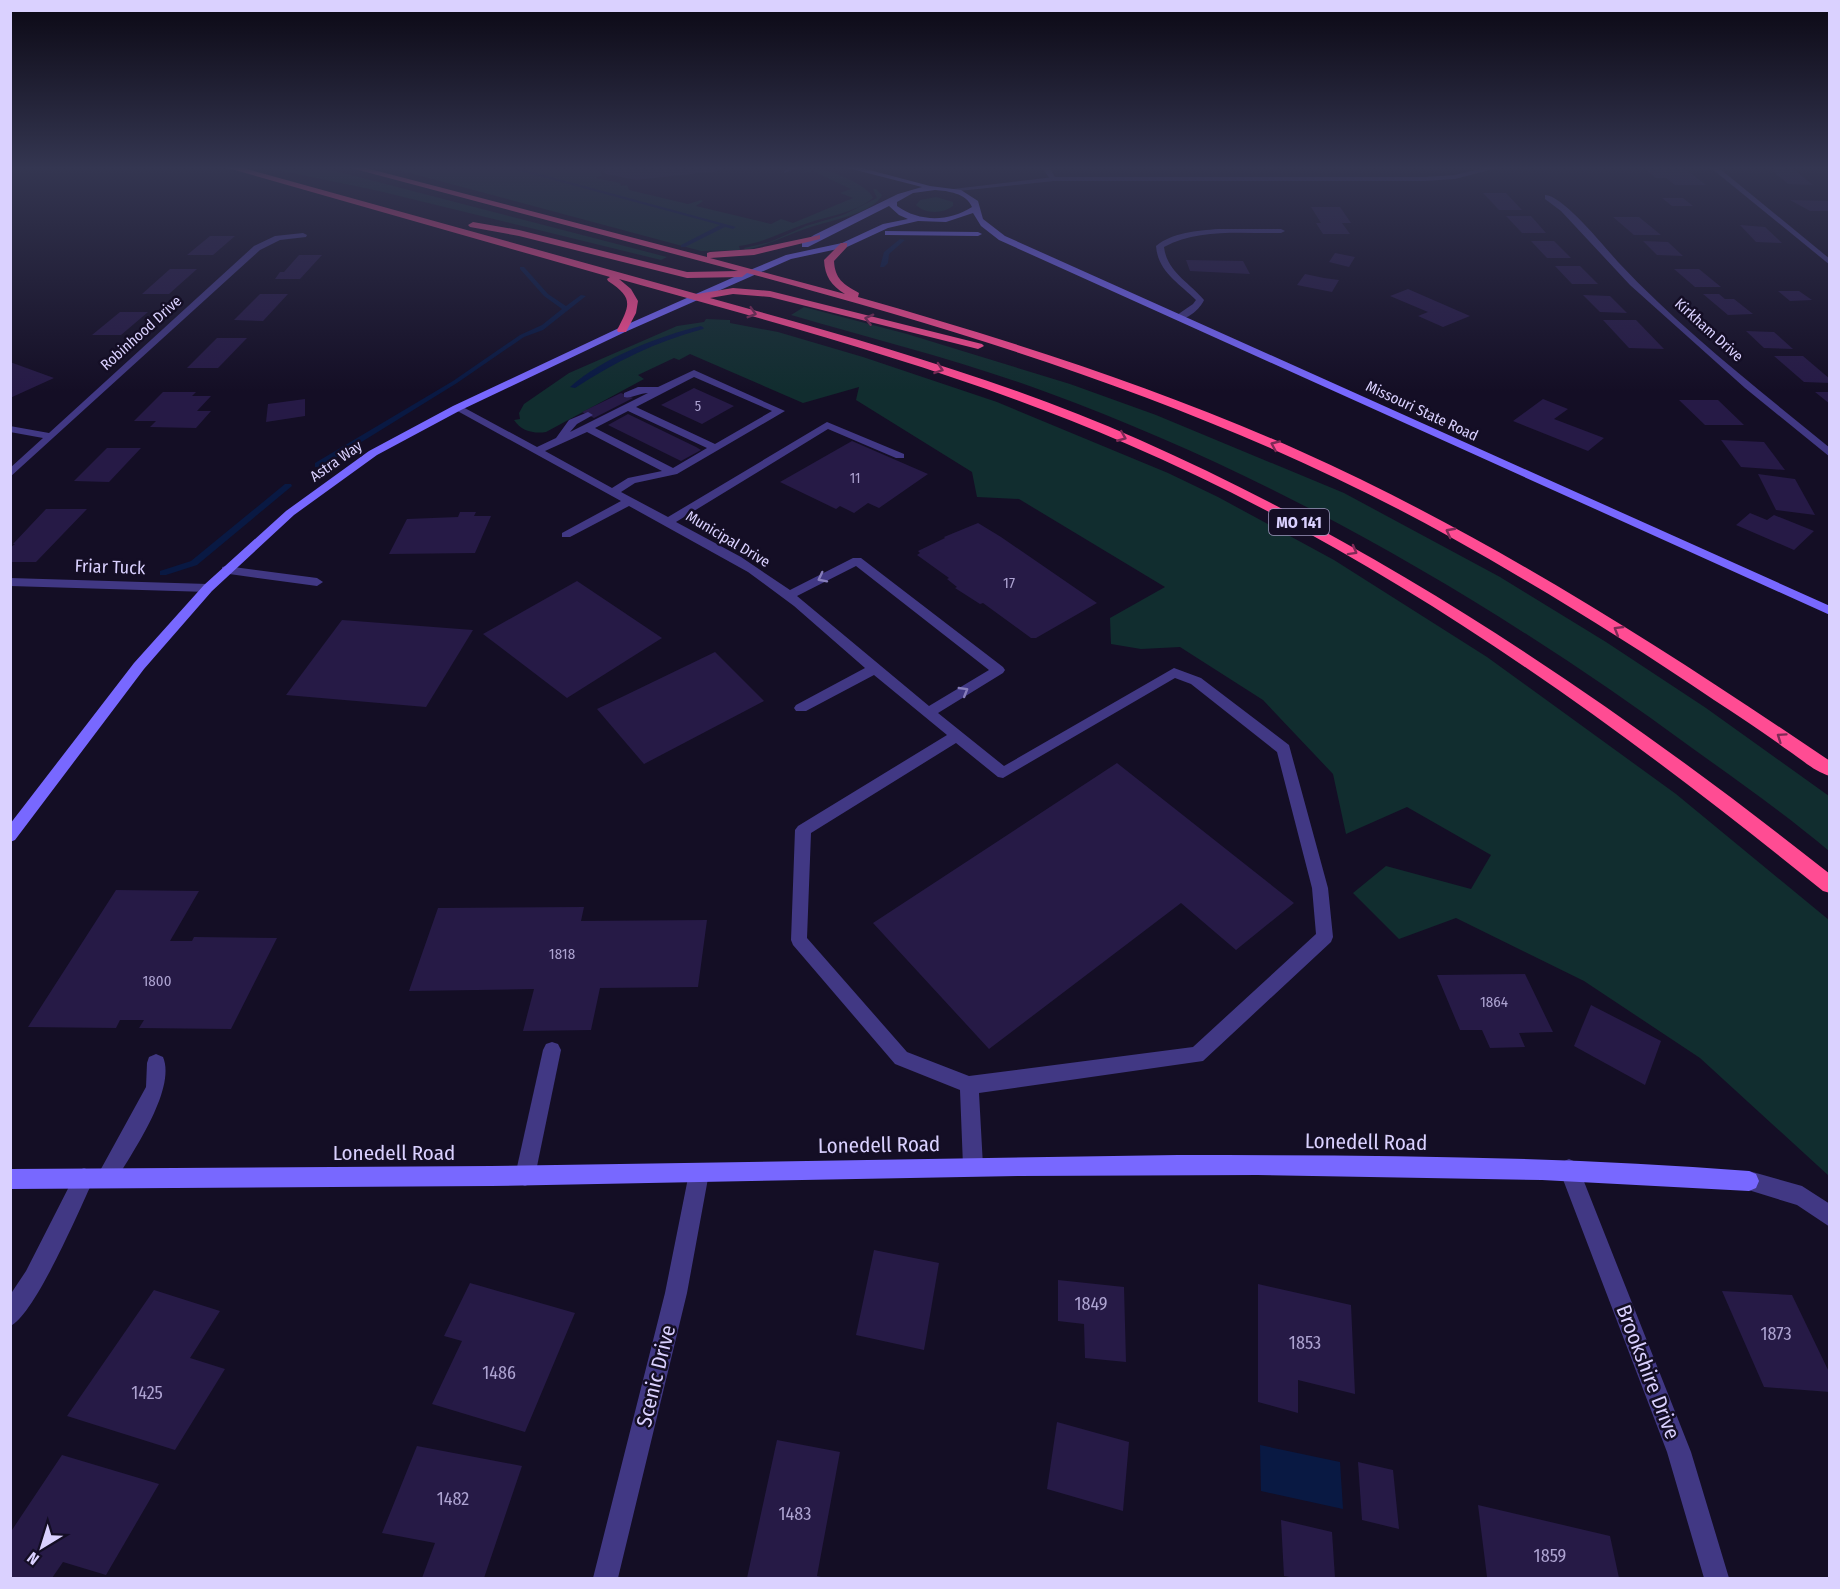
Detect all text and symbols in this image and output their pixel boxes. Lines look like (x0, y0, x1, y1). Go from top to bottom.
street label: Robinhood Drive (97, 292, 185, 374)
street label: Kirkham Drive (1671, 295, 1747, 365)
one-way arrow (746, 306, 757, 318)
one-way arrow (864, 313, 874, 326)
one-way arrow (933, 361, 944, 374)
street label: Missouri State Road (1363, 377, 1481, 445)
house number: 5 (695, 398, 701, 415)
one-way arrow (1115, 430, 1126, 442)
street label: Astra Way (306, 436, 366, 485)
one-way arrow (1271, 440, 1282, 452)
house number: 11 (850, 470, 860, 487)
street label: Municipal Drive (683, 507, 773, 571)
road number: MO 141 (1269, 509, 1329, 535)
one-way arrow (1446, 528, 1456, 539)
one-way arrow (1347, 544, 1357, 555)
street label: Friar Tuck (74, 555, 146, 579)
one-way arrow (818, 571, 829, 582)
house number: 17 (1003, 574, 1015, 592)
one-way arrow (1614, 625, 1624, 637)
one-way arrow (958, 686, 968, 698)
one-way arrow (1777, 733, 1788, 744)
house number: 1818 (549, 945, 575, 963)
house number: 1800 (143, 972, 171, 990)
house number: 1864 (1480, 993, 1508, 1011)
street label: Lonedell Road (1305, 1128, 1427, 1156)
street label: Lonedell Road (818, 1131, 940, 1159)
street label: Lonedell Road (333, 1140, 455, 1166)
house number: 1849 (1074, 1293, 1108, 1315)
street label: Brookshire Drive (1610, 1301, 1686, 1443)
street label: Scenic Drive (631, 1322, 681, 1430)
house number: 1873 (1760, 1323, 1792, 1345)
house number: 1853 (1289, 1332, 1321, 1354)
house number: 1486 (482, 1362, 516, 1384)
house number: 1425 (131, 1382, 163, 1404)
house number: 1482 (437, 1488, 469, 1510)
house number: 1483 (779, 1503, 811, 1525)
north arrow (12, 1517, 72, 1577)
house number: 1859 (1534, 1545, 1566, 1567)
text: N (23, 1548, 43, 1569)

